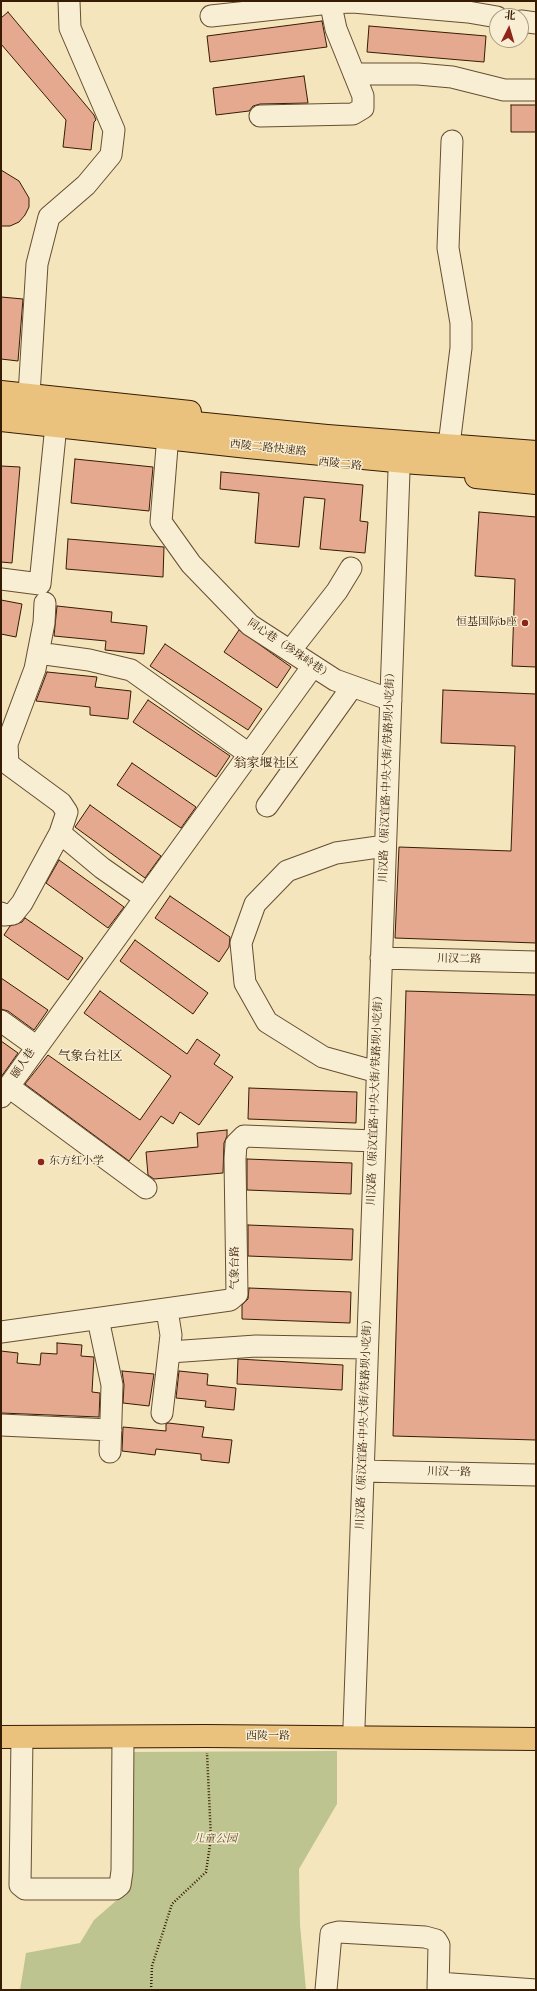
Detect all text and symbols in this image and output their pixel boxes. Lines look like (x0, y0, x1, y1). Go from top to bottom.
north arrow (489, 8, 529, 48)
text: 北 (504, 9, 516, 24)
street label: 西陵二路快速路 (229, 438, 307, 460)
street label: 西陵二路 (317, 456, 363, 474)
place label: 恒基国际b座 (456, 616, 517, 630)
street label: 同心巷（珍珠岭巷） (244, 617, 334, 683)
marker: 恒基国际b座 (520, 618, 530, 628)
street label: 川汉路（原汉宜路·中央大街/铁路坝小吃街） (378, 667, 398, 883)
district label: 翁家堰社区 (234, 757, 298, 773)
street label: 川汉二路 (437, 953, 481, 967)
street label: 川汉路（原汉宜路·中央大街/铁路坝小吃街） (366, 990, 386, 1206)
street label: 颐人巷 (9, 1047, 39, 1081)
district label: 气象台社区 (58, 1050, 122, 1066)
place label: 东方红小学 (49, 1155, 104, 1169)
marker: 东方红小学 (36, 1157, 46, 1167)
street label: 气象台路 (229, 1246, 243, 1290)
street label: 川汉路（原汉宜路·中央大街/铁路坝小吃街） (355, 1314, 375, 1530)
street label: 川汉一路 (427, 1466, 471, 1480)
street label: 西陵一路 (246, 1730, 290, 1744)
park label: 儿童公园 (193, 1833, 237, 1847)

